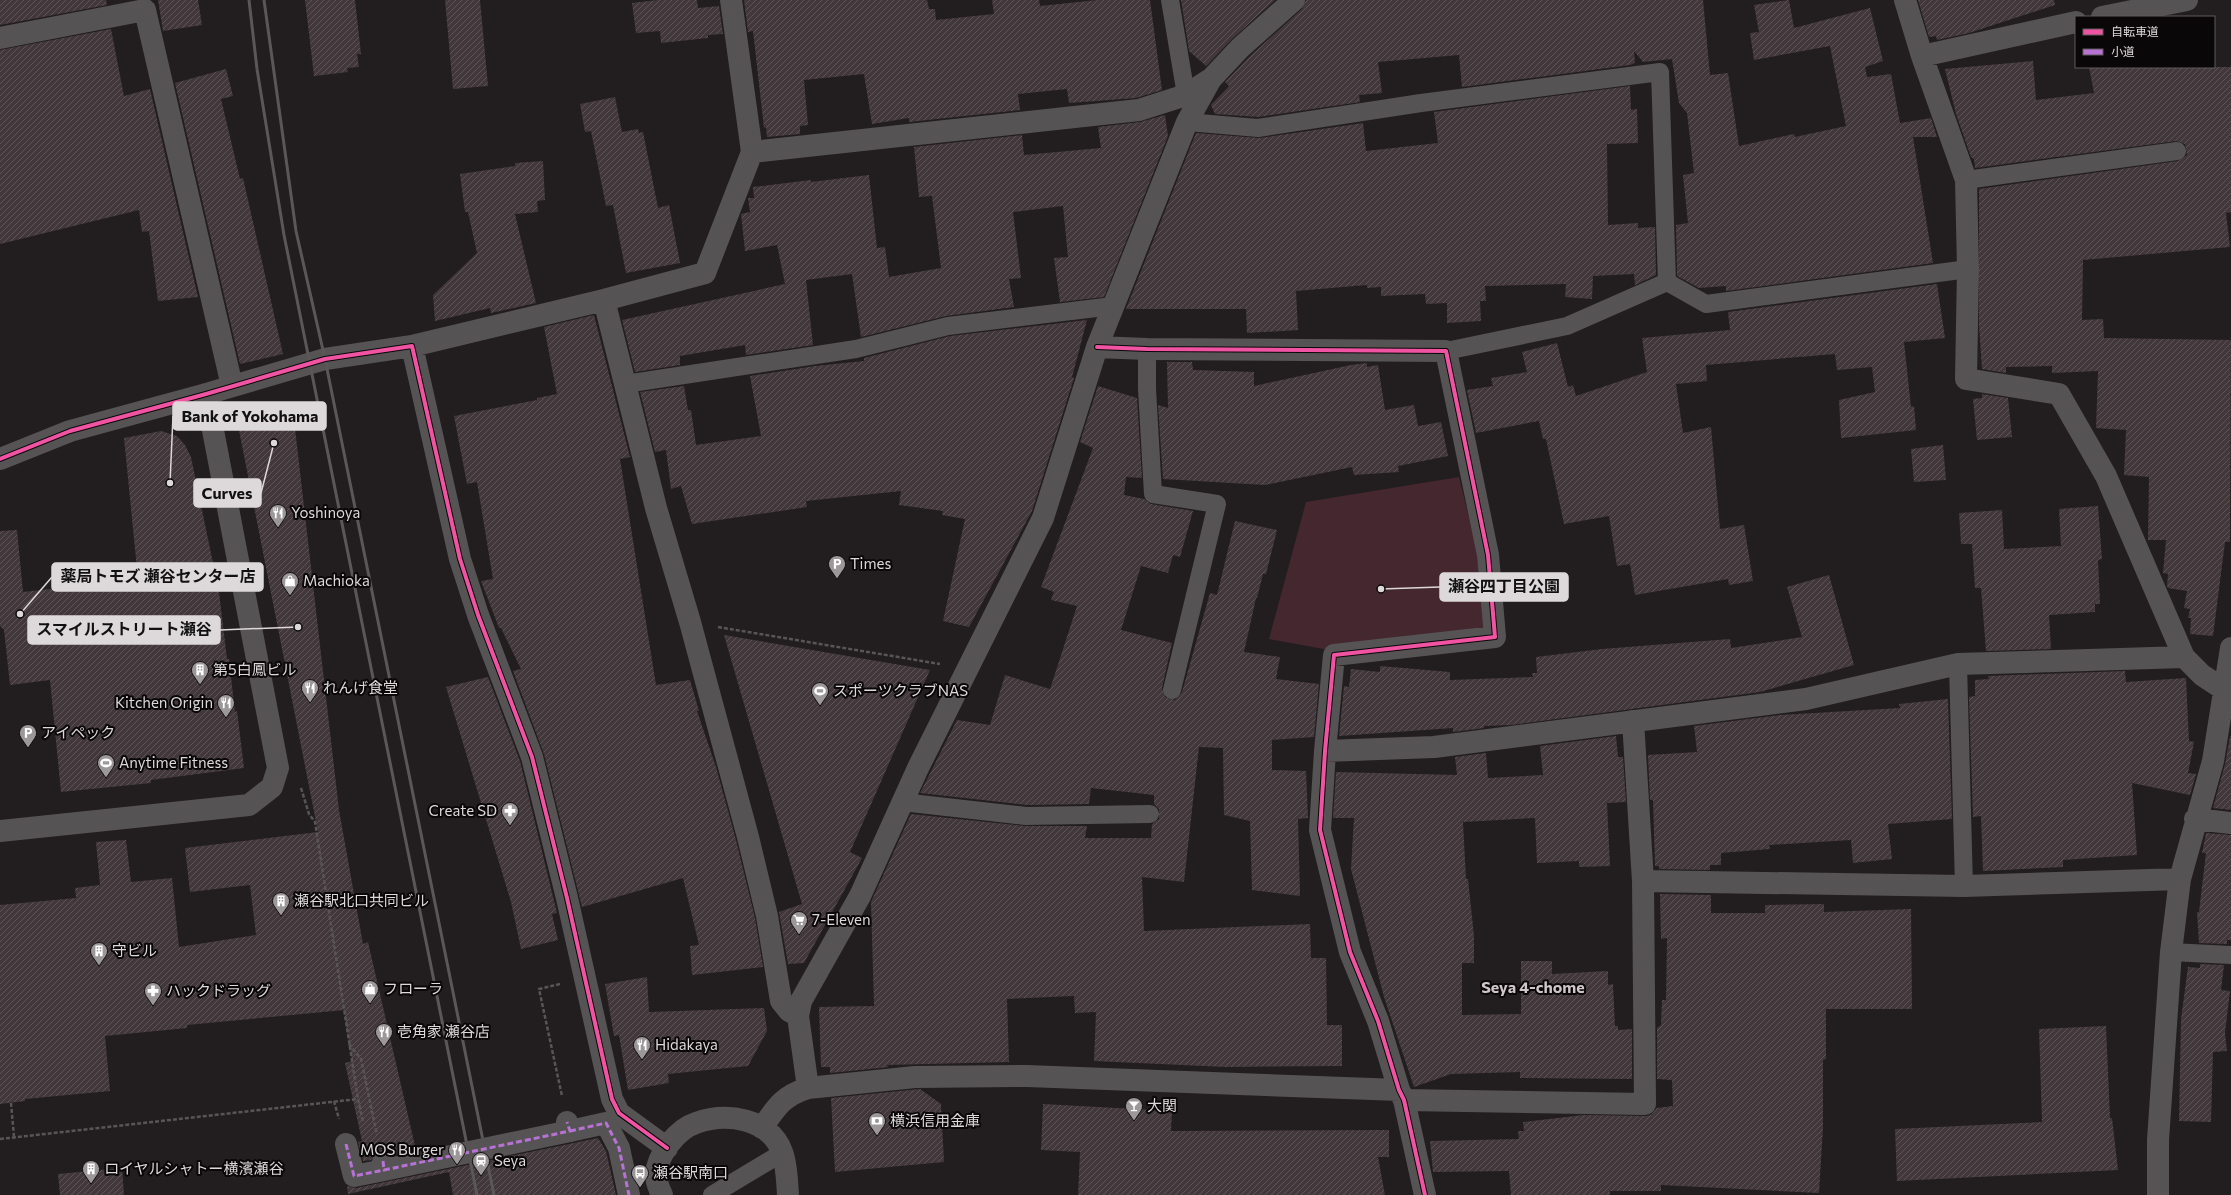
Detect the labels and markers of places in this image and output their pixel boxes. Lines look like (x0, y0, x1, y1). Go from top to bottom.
callout: Bank of Yokohama (173, 402, 326, 430)
callout: Curves (194, 479, 261, 507)
restaurant icon: Yoshinoya (268, 503, 288, 528)
place label: Yoshinoya (291, 503, 360, 521)
parking icon: Times (827, 554, 847, 579)
place label: Times (850, 554, 891, 572)
callout: 薬局トモズ 瀬谷センター店 (52, 563, 263, 591)
shop icon: Machioka (280, 571, 300, 596)
place label: Machioka (303, 571, 370, 589)
callout: 瀬谷四丁目公園 (1440, 573, 1568, 601)
callout: スマイルストリート瀬谷 (28, 616, 220, 644)
building icon: 第5白鳳ビル (190, 660, 210, 685)
place label: 第5白鳳ビル (213, 660, 297, 678)
restaurant icon: れんげ食堂 (300, 678, 320, 703)
place label: れんげ食堂 (323, 678, 398, 696)
sports icon: スポーツクラブNAS (810, 681, 830, 706)
place label: スポーツクラブNAS (833, 681, 968, 699)
place label: Kitchen Origin (115, 693, 213, 711)
restaurant icon: Kitchen Origin (216, 693, 236, 718)
parking icon: アイペック (18, 723, 38, 748)
place label: アイペック (41, 723, 115, 741)
sports icon: Anytime Fitness (96, 753, 116, 778)
place label: Anytime Fitness (119, 753, 228, 771)
place label: Create SD (429, 801, 497, 819)
pharmacy icon: Create SD (500, 801, 520, 826)
building icon: 瀬谷駅北口共同ビル (271, 891, 291, 916)
place label: 瀬谷駅北口共同ビル (294, 891, 429, 909)
supermarket icon: 7-Eleven (789, 910, 809, 935)
place label: 7-Eleven (812, 910, 871, 928)
building icon: 守ビル (89, 941, 109, 966)
place label: 守ビル (112, 941, 157, 959)
shop icon: フローラ (360, 979, 380, 1004)
place label: フローラ (383, 979, 443, 997)
pharmacy icon: ハックドラッグ (143, 981, 163, 1006)
place label: ハックドラッグ (166, 981, 271, 999)
restaurant icon: 壱角家 瀬谷店 (374, 1022, 394, 1047)
place label: 壱角家 瀬谷店 (397, 1022, 490, 1040)
restaurant icon: Hidakaya (632, 1035, 652, 1060)
place label: Hidakaya (655, 1035, 718, 1053)
bar icon: 大関 (1124, 1096, 1144, 1121)
place label: 大関 (1147, 1096, 1177, 1114)
bank icon: 横浜信用金庫 (867, 1111, 887, 1136)
place label: 横浜信用金庫 (890, 1111, 980, 1129)
place label: MOS Burger (360, 1140, 444, 1158)
restaurant icon: MOS Burger (447, 1140, 467, 1165)
station icon: Seya (471, 1151, 491, 1176)
place label: Seya (494, 1151, 526, 1169)
building icon: ロイヤルシャトー横濱瀬谷 (81, 1159, 101, 1184)
place label: ロイヤルシャトー横濱瀬谷 (104, 1159, 284, 1177)
bus stop icon: 瀬谷駅南口 (630, 1163, 650, 1188)
place label: 瀬谷駅南口 (653, 1163, 728, 1181)

